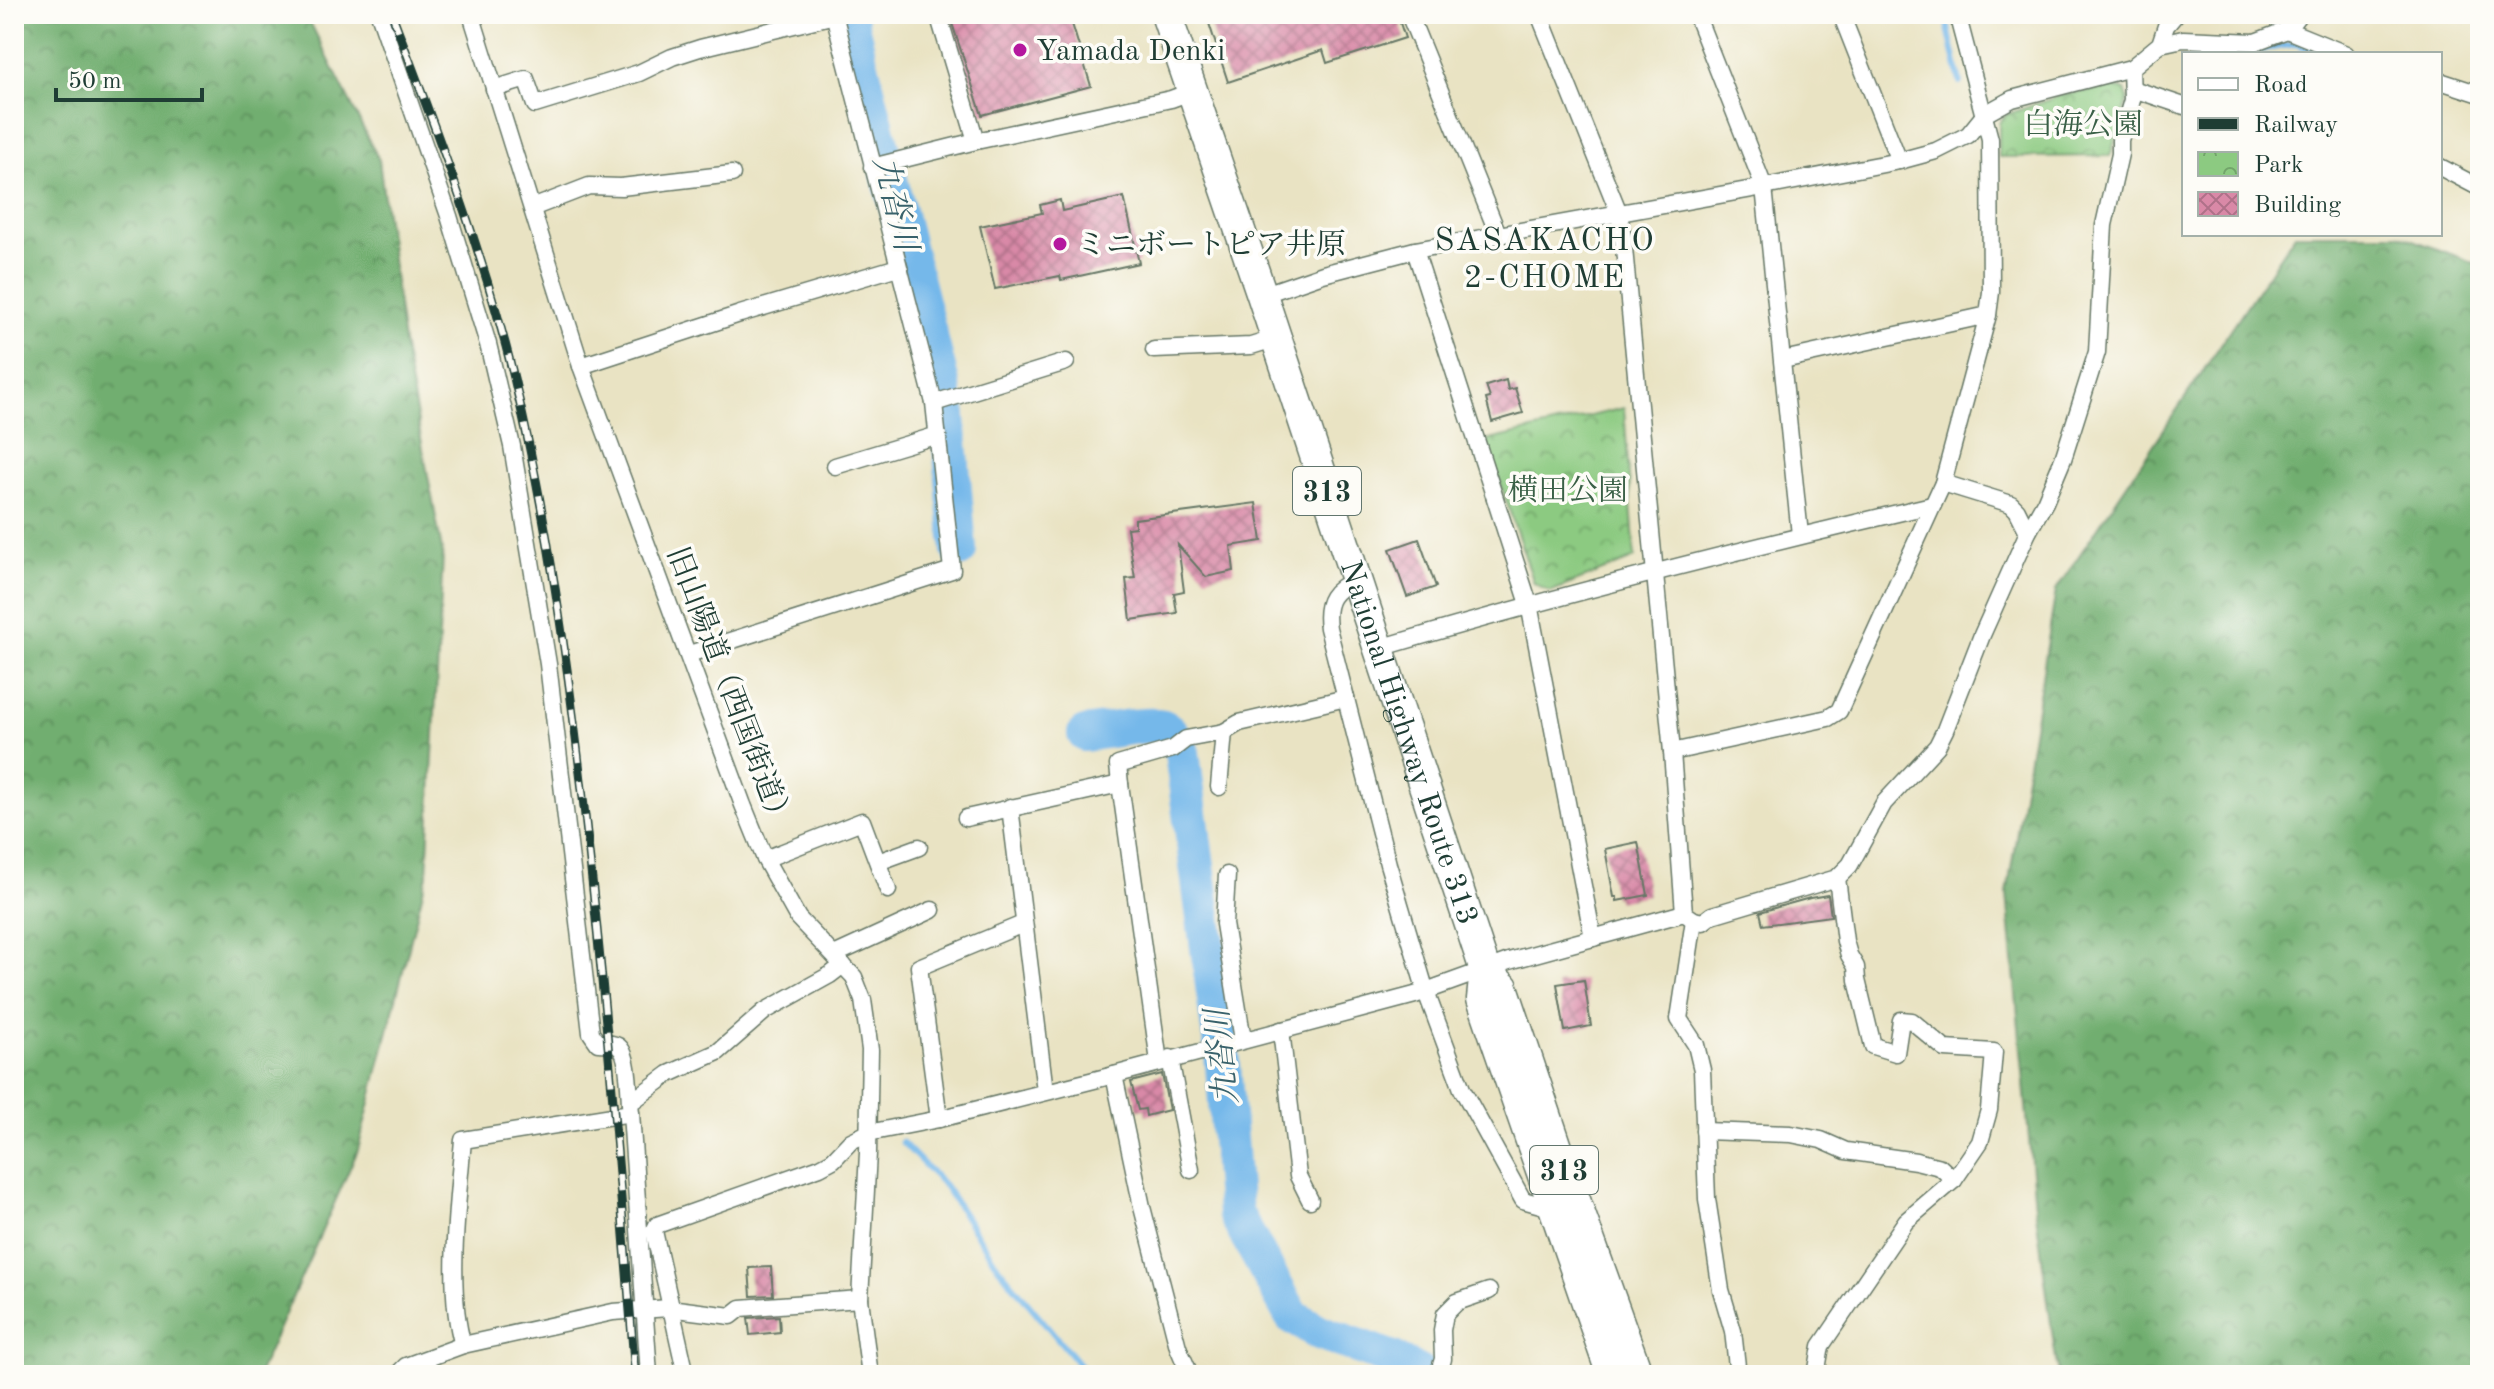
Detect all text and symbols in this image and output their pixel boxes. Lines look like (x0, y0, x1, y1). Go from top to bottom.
place label: Yamada Denki (1036, 37, 1225, 67)
marker: Yamada Denki (1011, 41, 1029, 59)
scale bar (56, 52, 202, 102)
legend (2182, 52, 2442, 236)
text: 50 m (68, 70, 122, 94)
text: Road (2254, 74, 2307, 98)
park label: 白海公園 (2023, 108, 2143, 141)
text: Railway (2254, 114, 2338, 138)
water label: 九沓川 (866, 153, 924, 257)
text: Park (2254, 154, 2303, 178)
text: Building (2254, 194, 2341, 218)
district label: SASAKACHO 2-CHOME (1434, 226, 1656, 295)
place label: ミニボートピア井原 (1076, 229, 1346, 261)
marker: ミニボートピア井原 (1051, 235, 1069, 253)
road number: 313 (1293, 467, 1361, 515)
park label: 横田公園 (1508, 474, 1628, 507)
street label: 旧山陽道（西国街道） (660, 542, 799, 834)
street label: National Highway Route 313 (1334, 557, 1482, 929)
water label: 九沓川 (1200, 1004, 1245, 1106)
road number: 313 (1530, 1146, 1598, 1194)

